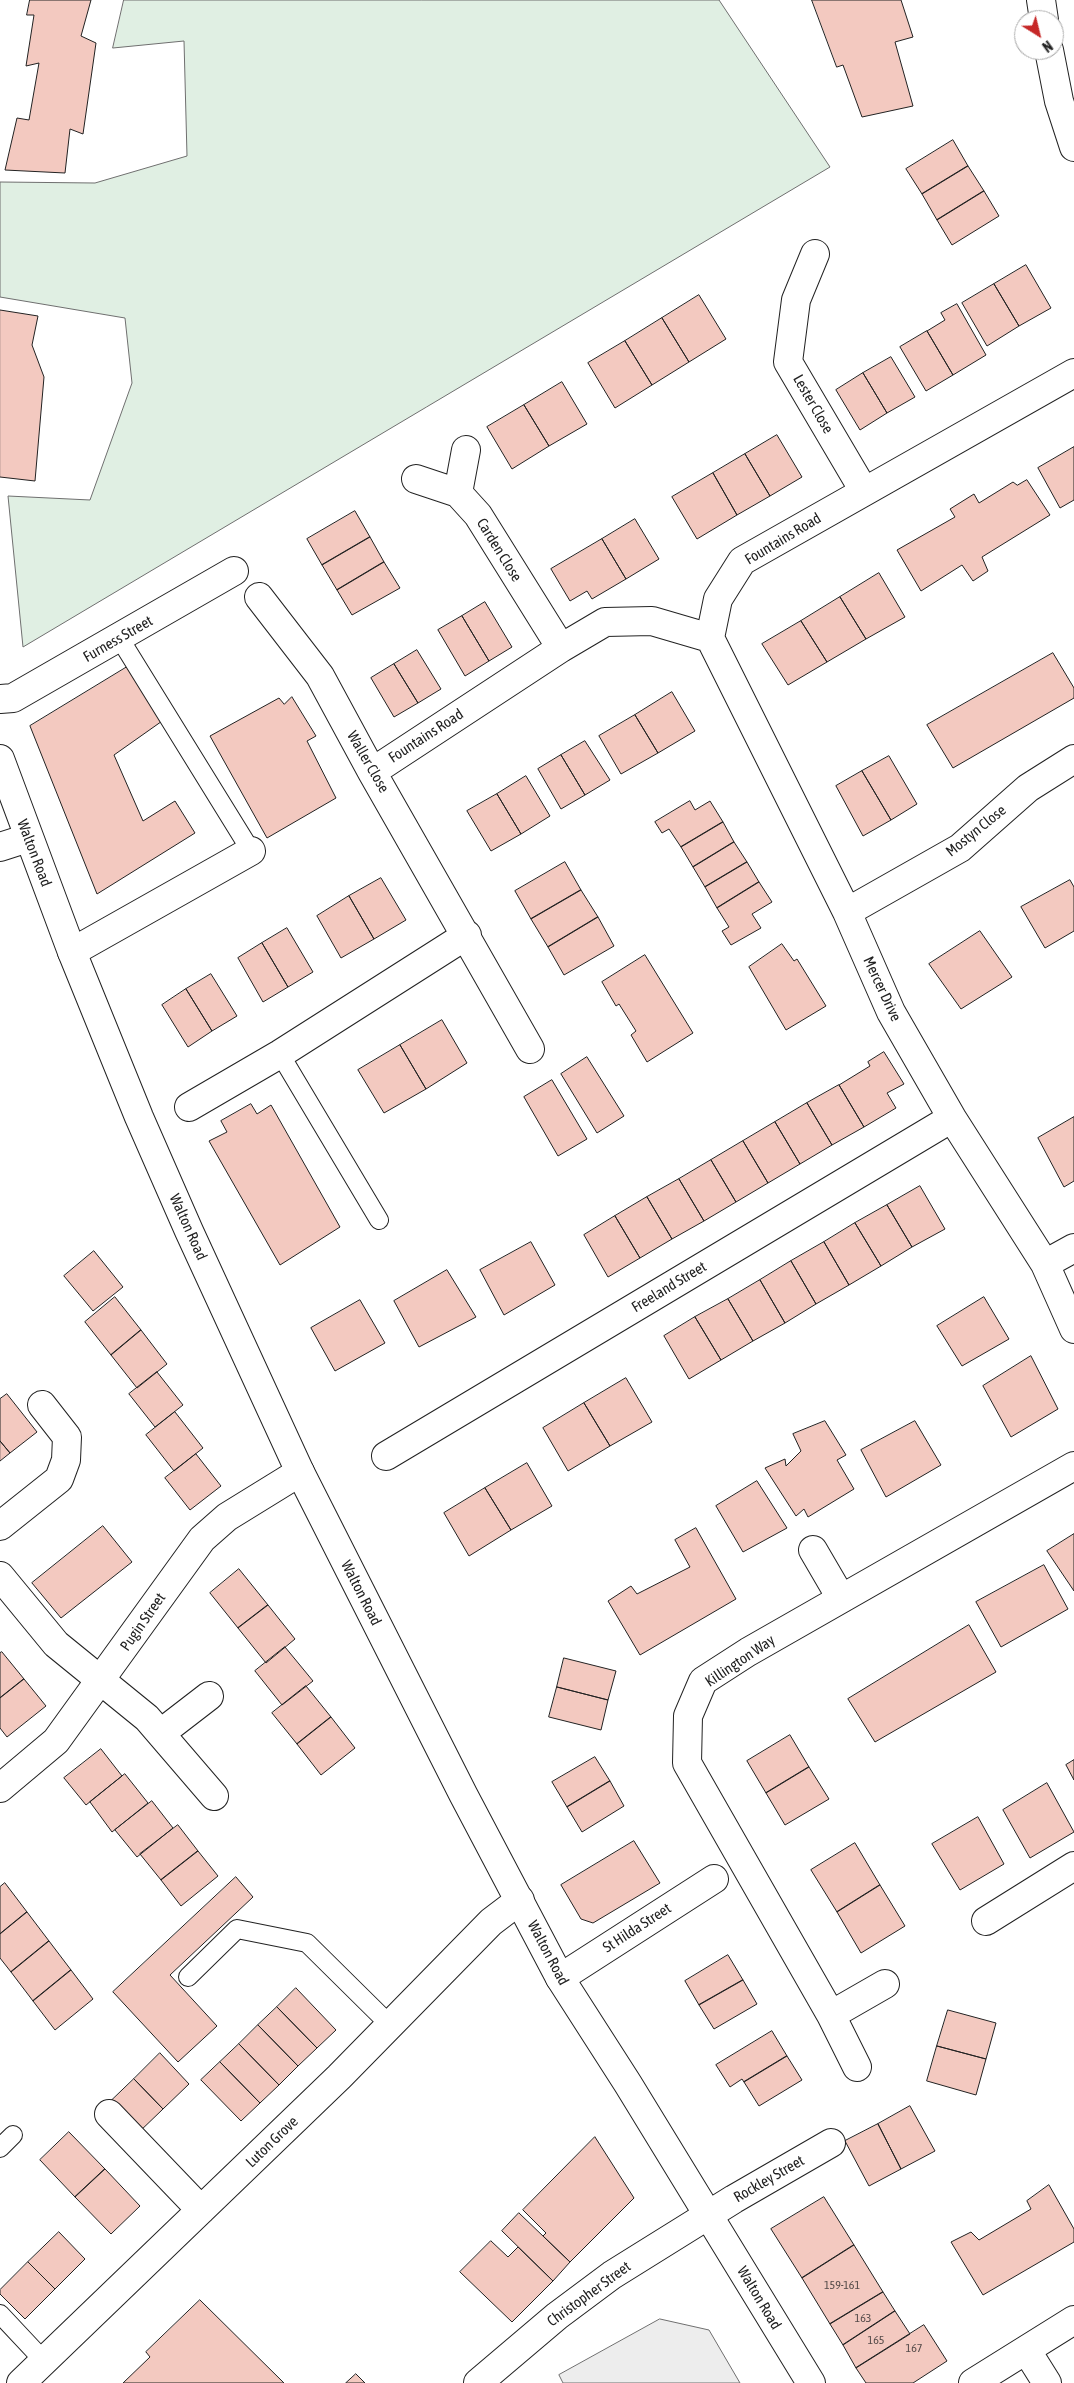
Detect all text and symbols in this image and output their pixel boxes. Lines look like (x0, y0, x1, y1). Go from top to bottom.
north arrow (1014, 10, 1064, 60)
text: N (1039, 37, 1055, 55)
street label: Lester Close (789, 371, 837, 437)
street label: Fountains Road (742, 509, 824, 569)
street label: Carden Close (473, 515, 525, 585)
street label: Furness Street (80, 612, 156, 666)
street label: Fountains Road (385, 705, 467, 767)
street label: Waller Close (343, 728, 393, 796)
street label: Mostyn Close (942, 801, 1010, 861)
street label: Walton Road (13, 817, 55, 889)
street label: Mercer Drive (859, 954, 905, 1024)
street label: Walton Road (165, 1191, 211, 1263)
street label: Freeland Street (628, 1258, 710, 1316)
street label: Walton Road (337, 1557, 385, 1629)
street label: Pugin Street (116, 1590, 170, 1654)
street label: Killington Way (702, 1631, 778, 1691)
street label: St Hilda Street (600, 1899, 674, 1957)
street label: Walton Road (523, 1918, 573, 1988)
street label: Luton Grove (242, 2113, 302, 2171)
street label: Rockley Street (731, 2152, 807, 2206)
street label: Christopher Street (544, 2258, 634, 2330)
street label: Walton Road (733, 2263, 785, 2333)
house number: 159-161 (824, 2278, 860, 2292)
house number: 163 (855, 2311, 871, 2325)
house number: 165 (868, 2333, 884, 2347)
house number: 167 (906, 2341, 922, 2355)

